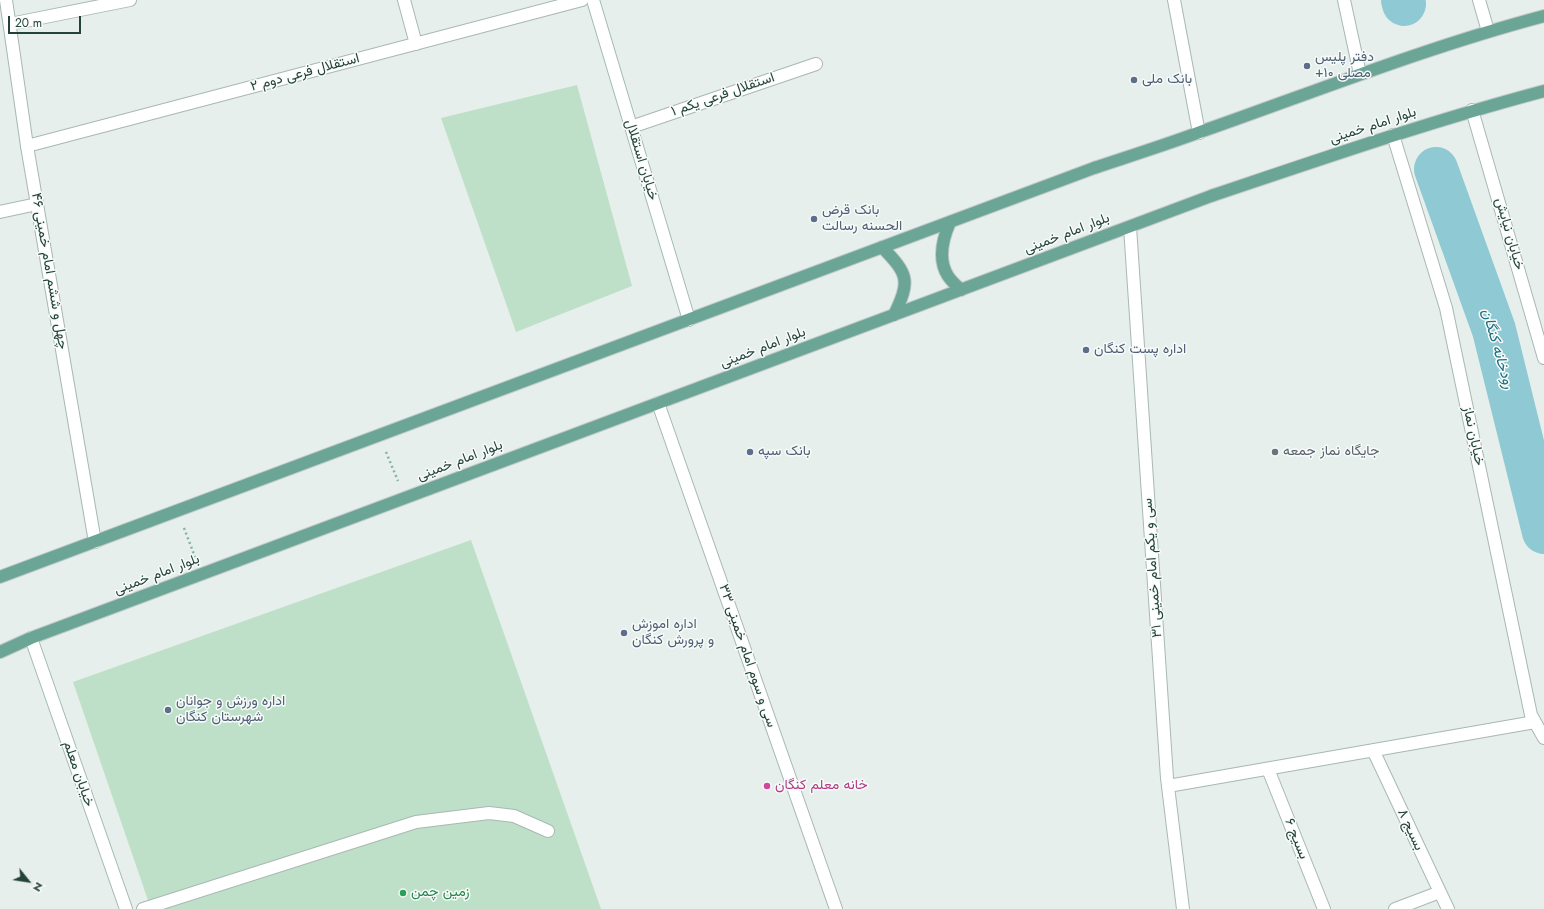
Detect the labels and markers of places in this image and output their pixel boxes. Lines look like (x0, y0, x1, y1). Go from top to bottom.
place label: دفتر پلیس +۱۰ مصلی (1315, 50, 1374, 82)
marker: دفتر پلیس +۱۰ مصلی (1302, 61, 1312, 71)
place label: بانک ملی (1142, 72, 1192, 88)
marker: بانک ملی (1129, 75, 1139, 85)
place label: بانک قرض الحسنه رسالت (822, 203, 902, 236)
marker: بانک قرض الحسنه رسالت (809, 214, 819, 224)
place label: اداره پست کنگان (1094, 342, 1186, 358)
marker: اداره پست کنگان (1081, 345, 1091, 355)
place label: بانک سپه (758, 444, 811, 460)
place label: جایگاه نماز جمعه (1283, 444, 1379, 460)
marker: بانک سپه (745, 447, 755, 457)
marker: جایگاه نماز جمعه (1270, 447, 1280, 457)
place label: اداره اموزش و پرورش کنگان (632, 617, 714, 650)
marker: اداره اموزش و پرورش کنگان (619, 628, 629, 638)
place label: اداره ورزش و جوانان شهرستان کنگان (176, 694, 285, 726)
marker: اداره ورزش و جوانان شهرستان کنگان (163, 705, 173, 715)
place label: خانه معلم کنگان (775, 778, 868, 794)
marker: خانه معلم کنگان (762, 781, 772, 791)
place label: زمین چمن (411, 885, 470, 901)
marker: زمین چمن (398, 888, 408, 898)

